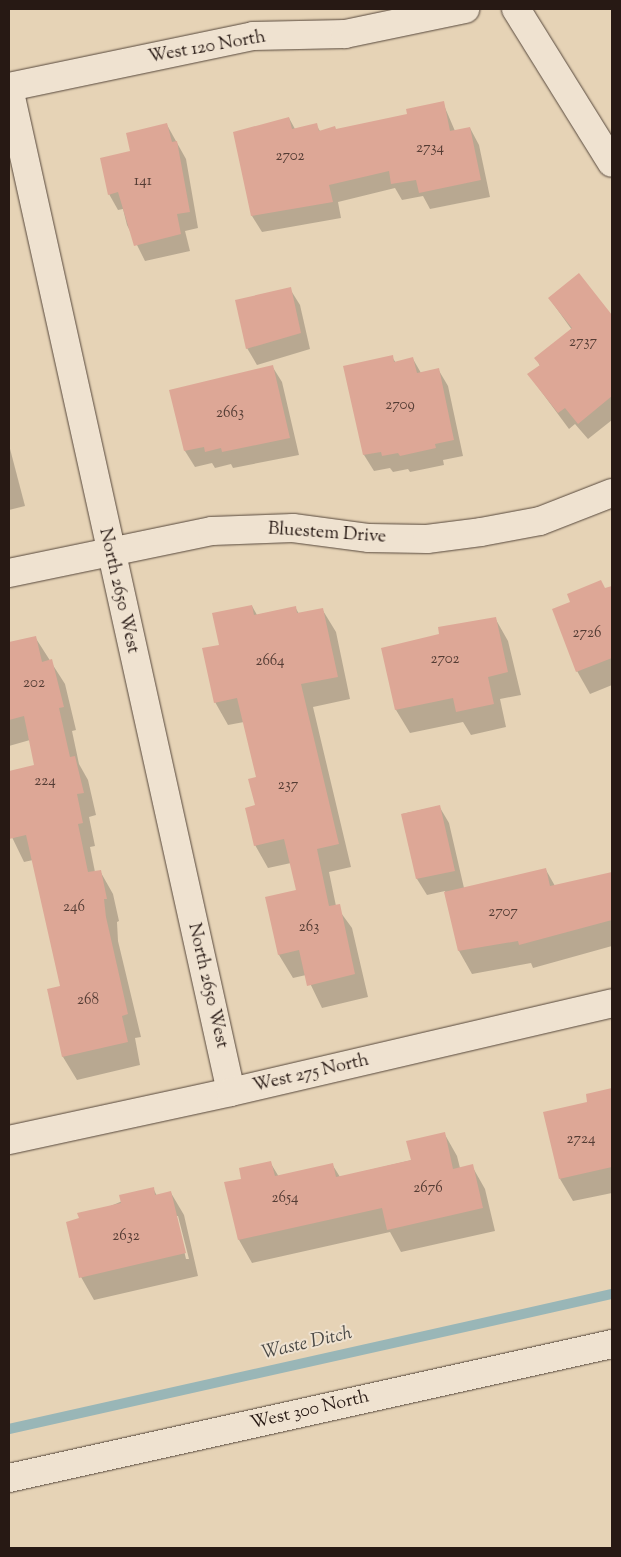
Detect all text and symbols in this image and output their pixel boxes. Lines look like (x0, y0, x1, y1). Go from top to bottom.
street label: West 120 North (147, 27, 267, 69)
house number: 2734 (416, 140, 444, 158)
house number: 2702 (275, 148, 305, 166)
house number: 141 (134, 173, 152, 191)
house number: 2737 (569, 334, 597, 352)
house number: 2709 (385, 397, 415, 415)
house number: 2663 (216, 405, 244, 423)
street label: Bluestem Drive (267, 519, 387, 549)
street label: North 2650 West (93, 526, 143, 656)
house number: 2726 (573, 625, 601, 643)
house number: 2702 (430, 651, 460, 669)
house number: 2664 (255, 653, 285, 671)
house number: 202 (23, 675, 45, 693)
house number: 224 (34, 773, 56, 791)
house number: 237 (278, 777, 298, 795)
house number: 246 (63, 899, 85, 917)
house number: 2707 (488, 904, 518, 922)
house number: 263 (299, 919, 319, 937)
street label: North 2650 West (182, 921, 232, 1051)
house number: 268 (77, 992, 99, 1010)
street label: West 275 North (251, 1050, 371, 1098)
house number: 2724 (567, 1131, 595, 1149)
house number: 2676 (413, 1180, 443, 1198)
house number: 2654 (271, 1190, 299, 1208)
house number: 2632 (112, 1228, 140, 1246)
water label: Waste Ditch (260, 1323, 354, 1365)
street label: West 300 North (249, 1387, 371, 1435)

